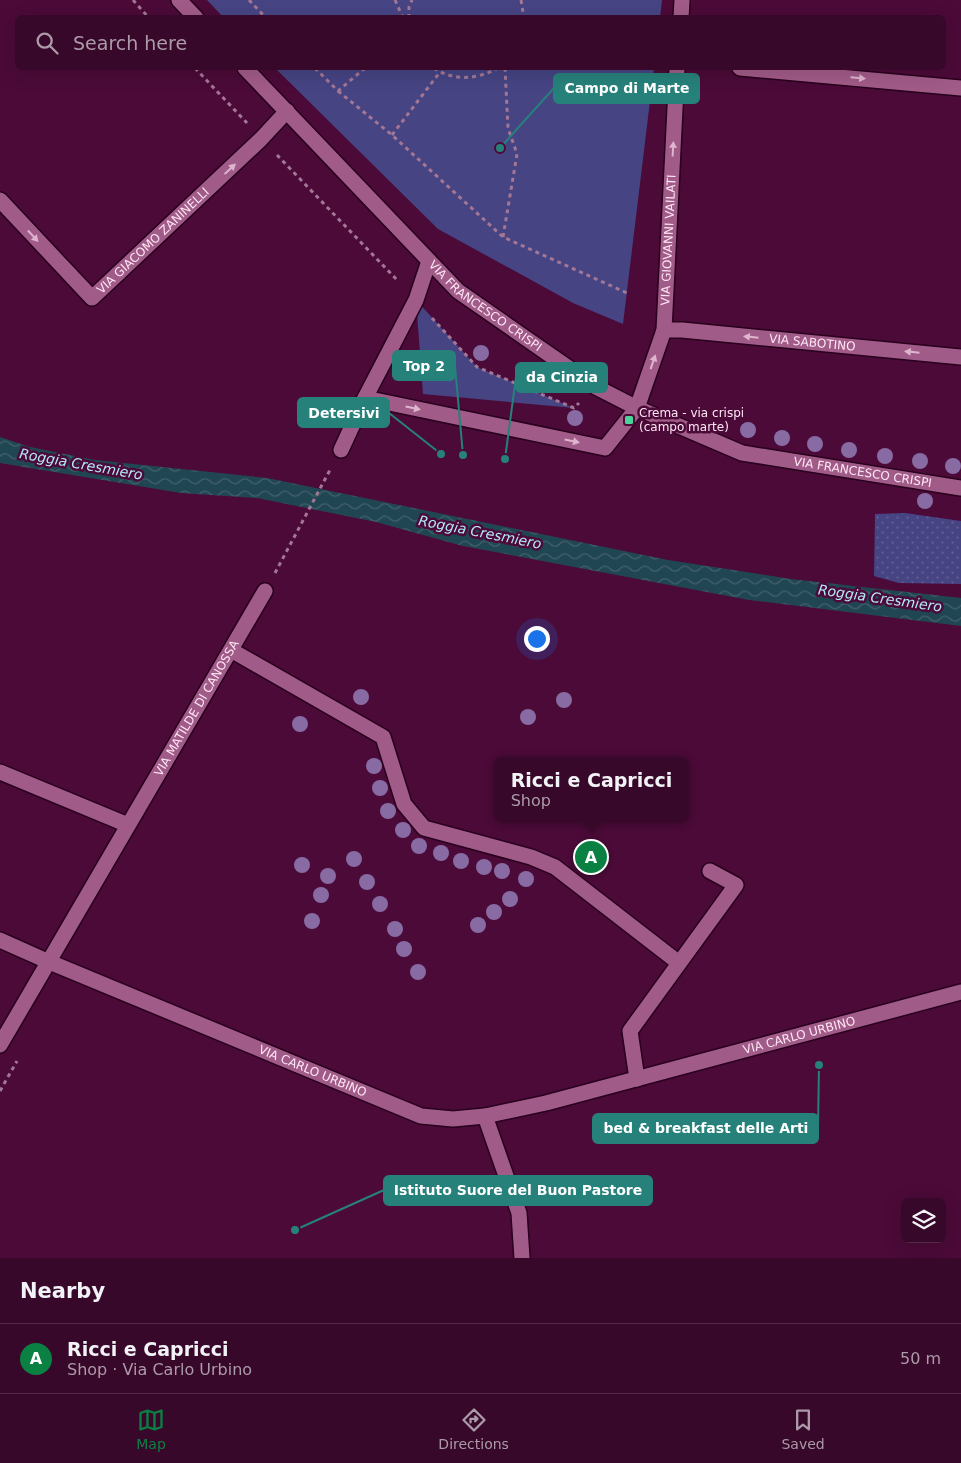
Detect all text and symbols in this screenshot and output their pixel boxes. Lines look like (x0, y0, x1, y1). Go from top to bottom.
search box (15, 15, 946, 70)
icon: search (33, 29, 61, 57)
text: Search here (73, 32, 187, 54)
callout: Campo di Marte (554, 74, 699, 103)
one-way arrow (850, 74, 866, 82)
text: Campo di Marte (565, 80, 690, 96)
one-way arrow (669, 141, 677, 157)
one-way arrow (223, 163, 235, 175)
street label: VIA GIOVANNI VAILATI (658, 174, 679, 306)
street label: VIA GIACOMO ZANINELLI (94, 185, 212, 297)
one-way arrow (27, 230, 39, 242)
street label: VIA FRANCESCO CRISPI (426, 258, 545, 354)
street label: VIA SABOTINO (769, 331, 856, 354)
one-way arrow (742, 332, 758, 340)
one-way arrow (904, 348, 920, 356)
callout: Top 2 (393, 351, 455, 380)
one-way arrow (649, 354, 657, 369)
text: Top 2 (403, 358, 445, 374)
callout: da Cinzia (516, 363, 607, 392)
text: da Cinzia (526, 369, 598, 385)
callout: Detersivi (298, 398, 389, 427)
one-way arrow (405, 404, 420, 412)
text: Detersivi (308, 405, 380, 421)
place label: Crema - via crispi (campo marte) (639, 406, 744, 434)
marker: Crema - via crispi (campo marte) (623, 414, 635, 426)
one-way arrow (564, 437, 579, 445)
water label: Roggia Cresmiero (18, 445, 144, 483)
street label: VIA FRANCESCO CRISPI (793, 454, 933, 490)
water label: Roggia Cresmiero (417, 512, 543, 552)
water label: Roggia Cresmiero (817, 581, 943, 615)
your location (524, 626, 550, 652)
street label: VIA MATILDE DI CANOSSA (151, 637, 242, 779)
popup (494, 757, 689, 822)
text: Ricci e Capricci (511, 769, 672, 791)
text: Shop (511, 791, 551, 810)
pin: A (575, 838, 607, 876)
street label: VIA CARLO URBINO (741, 1014, 857, 1057)
street label: VIA CARLO URBINO (257, 1042, 369, 1100)
callout: bed & breakfast delle Arti (593, 1114, 818, 1143)
text: bed & breakfast delle Arti (604, 1120, 808, 1136)
callout: Istituto Suore del Buon Pastore (384, 1176, 652, 1205)
text: Istituto Suore del Buon Pastore (394, 1182, 642, 1198)
map controls (901, 1198, 946, 1243)
button: layers (901, 1198, 946, 1243)
text: Nearby (20, 1279, 105, 1303)
text: Ricci e Capricci (67, 1338, 229, 1360)
text: A (30, 1349, 42, 1368)
text: 50 m (900, 1349, 941, 1368)
text: Shop · Via Carlo Urbino (67, 1360, 252, 1379)
tab: Map (136, 1406, 166, 1452)
tab: Directions (438, 1406, 509, 1452)
tab: Saved (781, 1406, 825, 1452)

